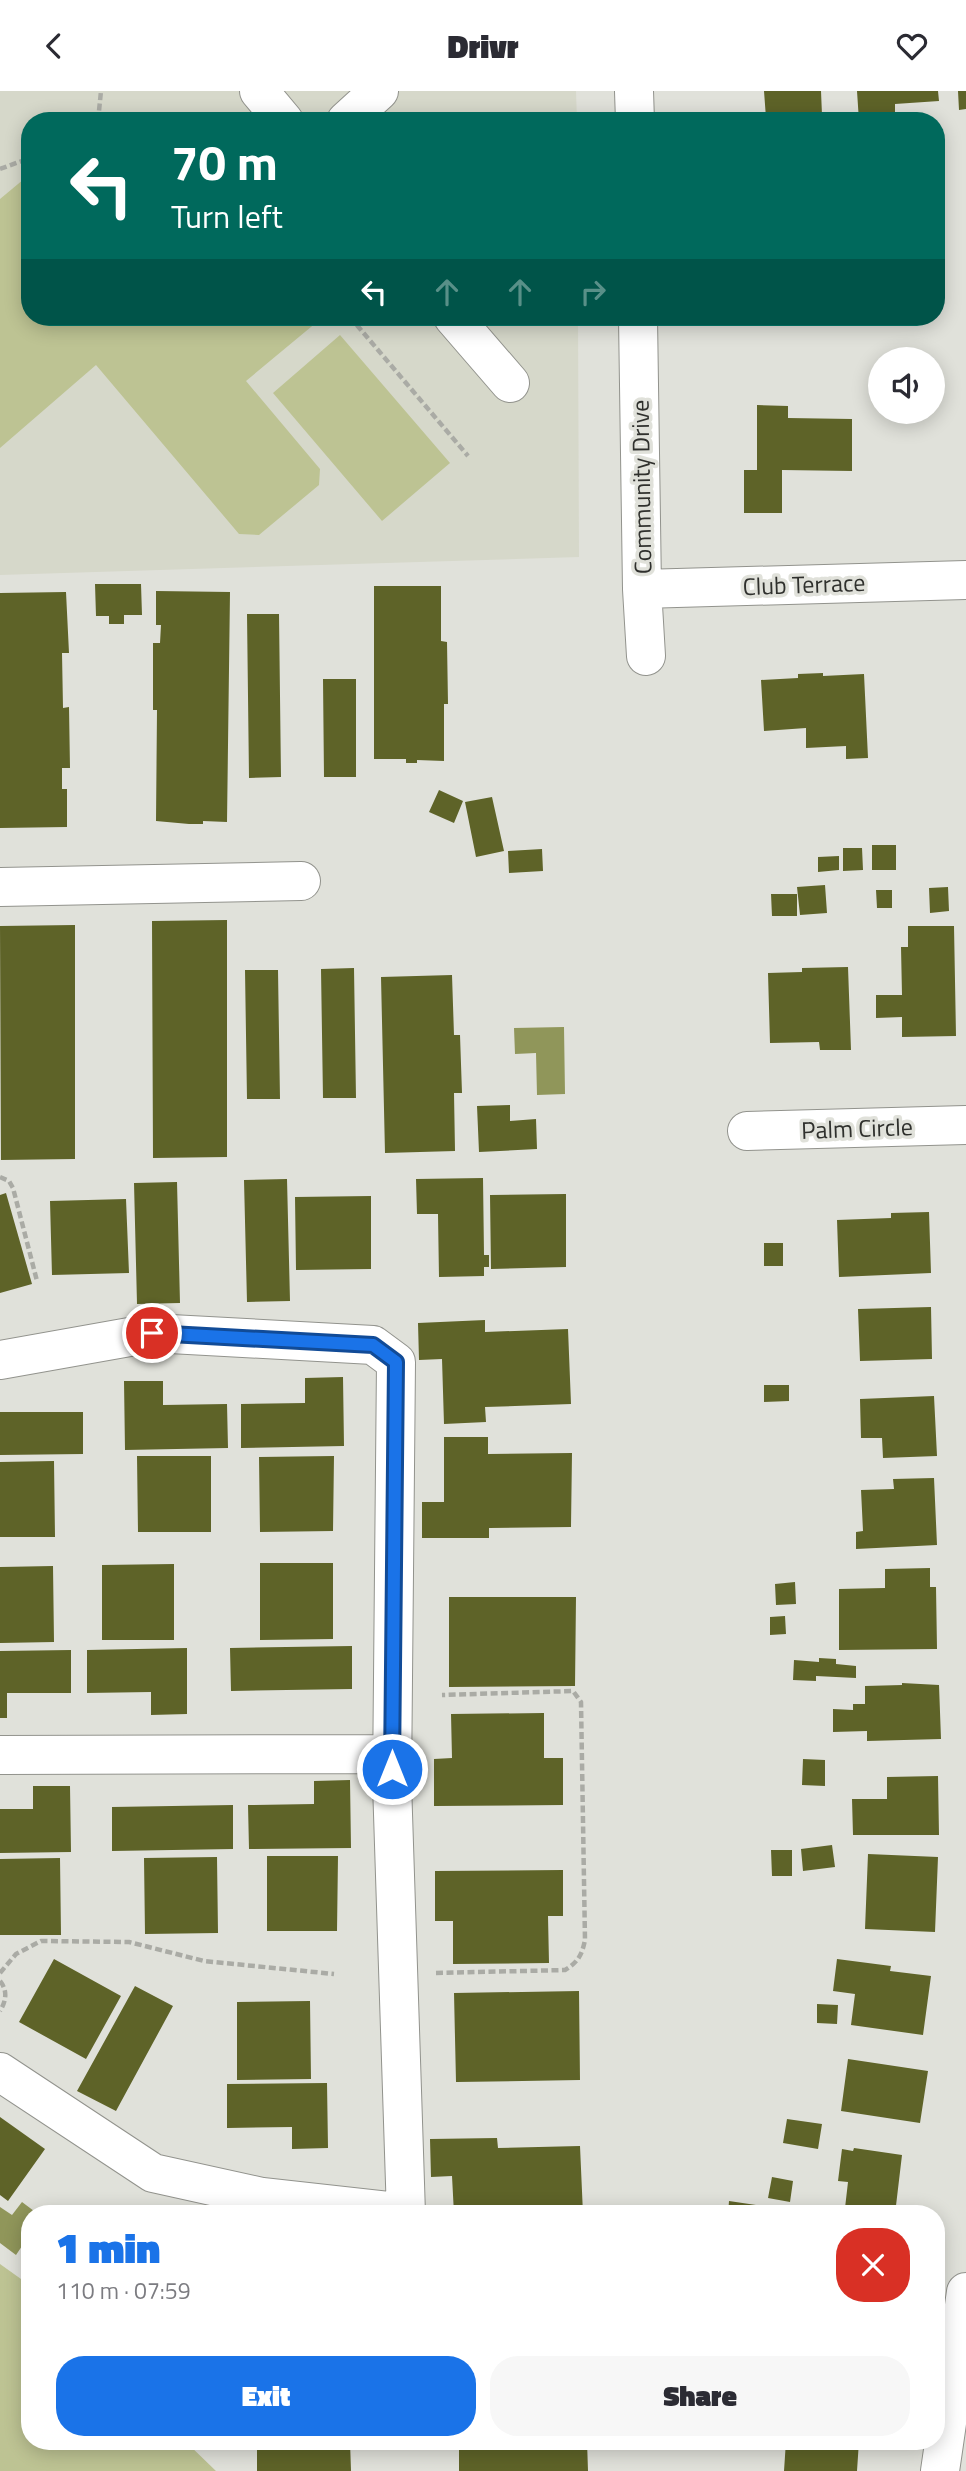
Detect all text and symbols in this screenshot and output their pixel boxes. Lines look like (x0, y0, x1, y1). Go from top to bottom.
text: Drivr (448, 22, 518, 70)
icon: back (35, 27, 73, 65)
icon: heart (893, 27, 931, 65)
text: 70 m (171, 124, 278, 199)
icon: left (56, 140, 147, 231)
text: Turn left (171, 192, 283, 240)
icon: left (355, 273, 393, 311)
icon: ahead (428, 273, 466, 311)
icon: ahead (501, 273, 539, 311)
icon: right (574, 273, 612, 311)
map controls (868, 347, 945, 424)
button: sound (868, 347, 945, 424)
street label: Community Drive (621, 400, 661, 574)
street label: Club Terrace (742, 564, 866, 604)
street label: Palm Circle (801, 1108, 913, 1148)
pin (122, 1303, 182, 1363)
icon: arrive (133, 1314, 171, 1352)
position arrow (355, 1732, 429, 1806)
text: 1 min (56, 2215, 160, 2279)
button: close (836, 2228, 910, 2302)
text: 110 m · 07:59 (56, 2273, 191, 2308)
button: Exit (56, 2356, 476, 2436)
button: Share (490, 2356, 910, 2436)

